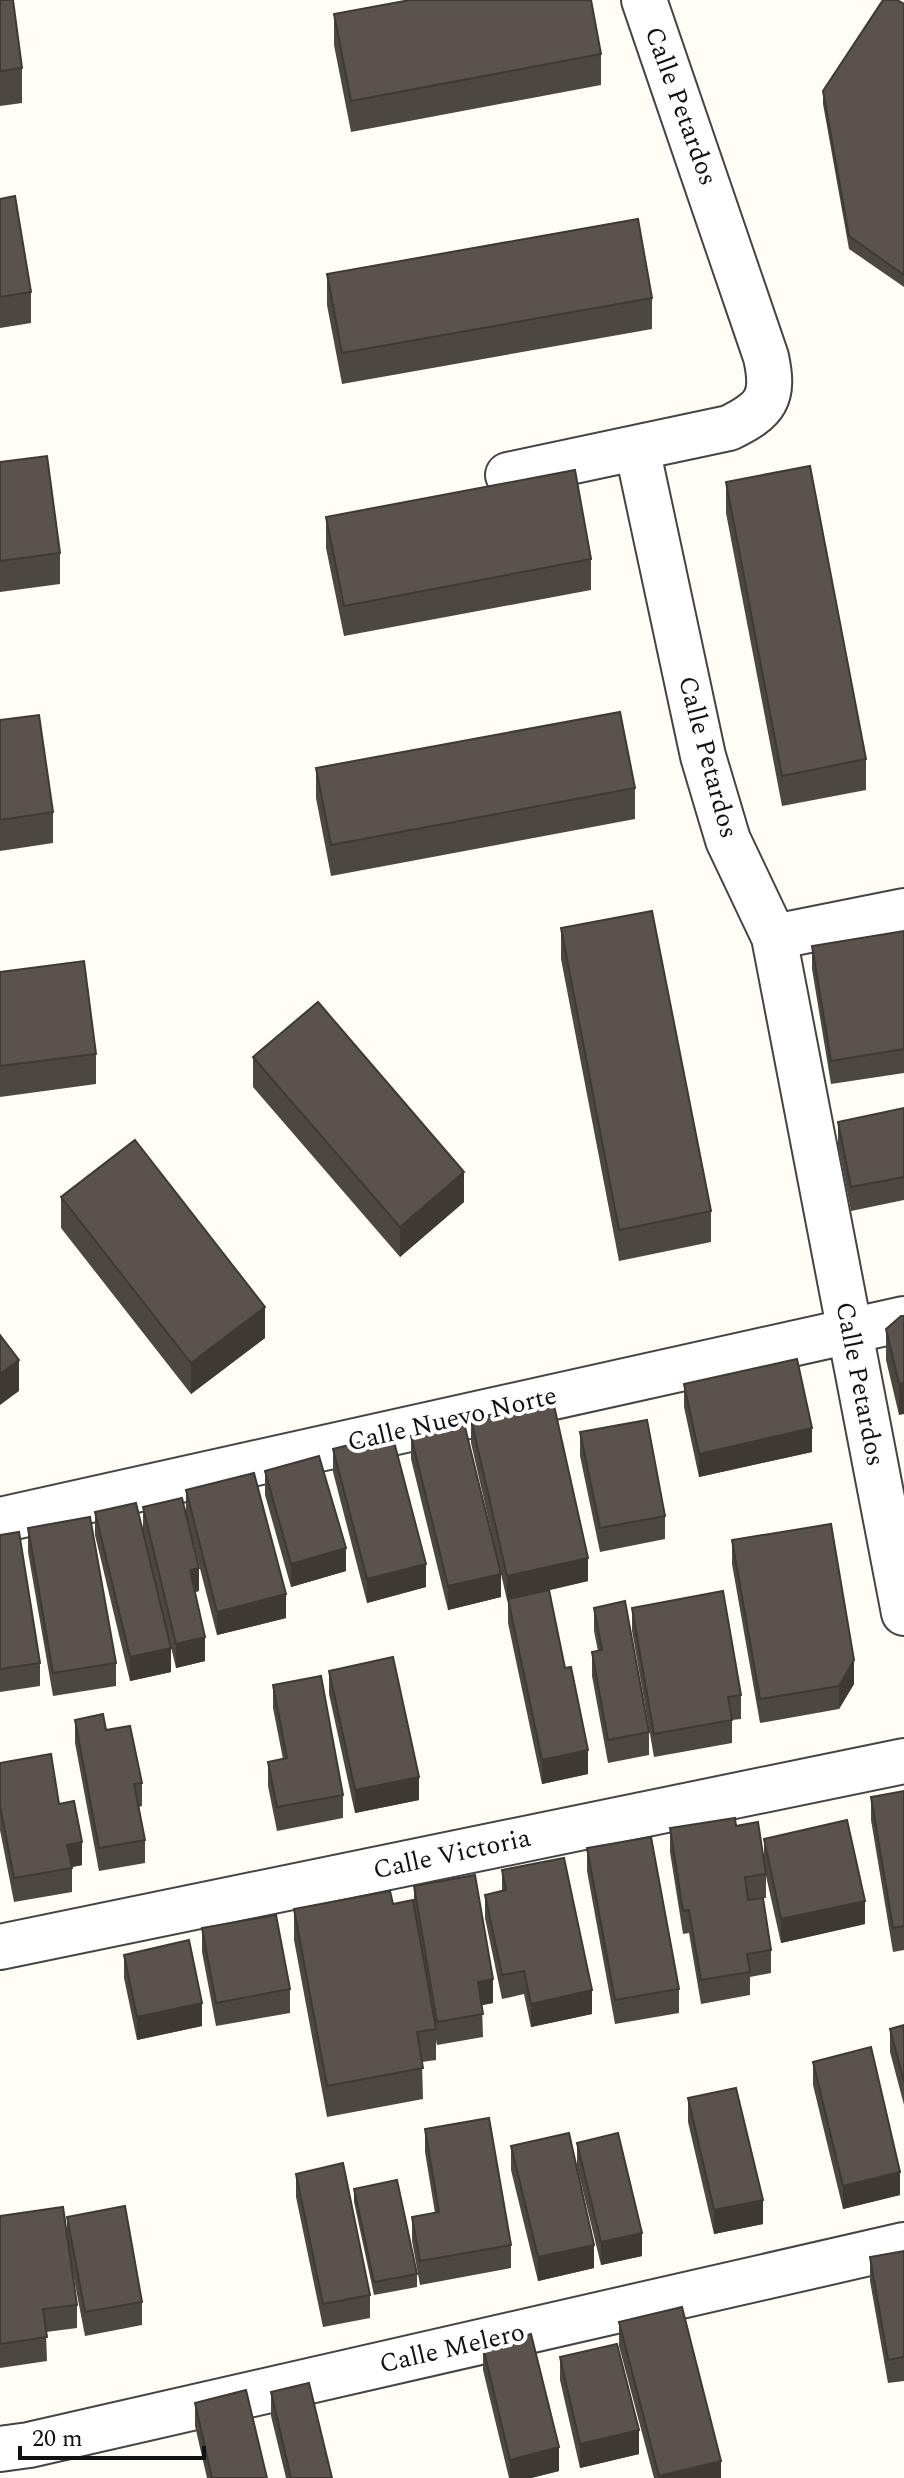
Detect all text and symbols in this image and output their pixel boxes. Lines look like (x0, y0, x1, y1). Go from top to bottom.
street label: Calle Petardos (634, 21, 728, 191)
street label: Calle Petardos (667, 671, 749, 843)
street label: Calle Petardos (824, 1298, 896, 1470)
street label: Calle Nuevo Norte (343, 1375, 561, 1463)
street label: Calle Victoria (370, 1818, 535, 1890)
street label: Calle Melero (375, 2312, 529, 2384)
scale bar (20, 2410, 204, 2460)
text: 20 m (32, 2421, 83, 2457)

